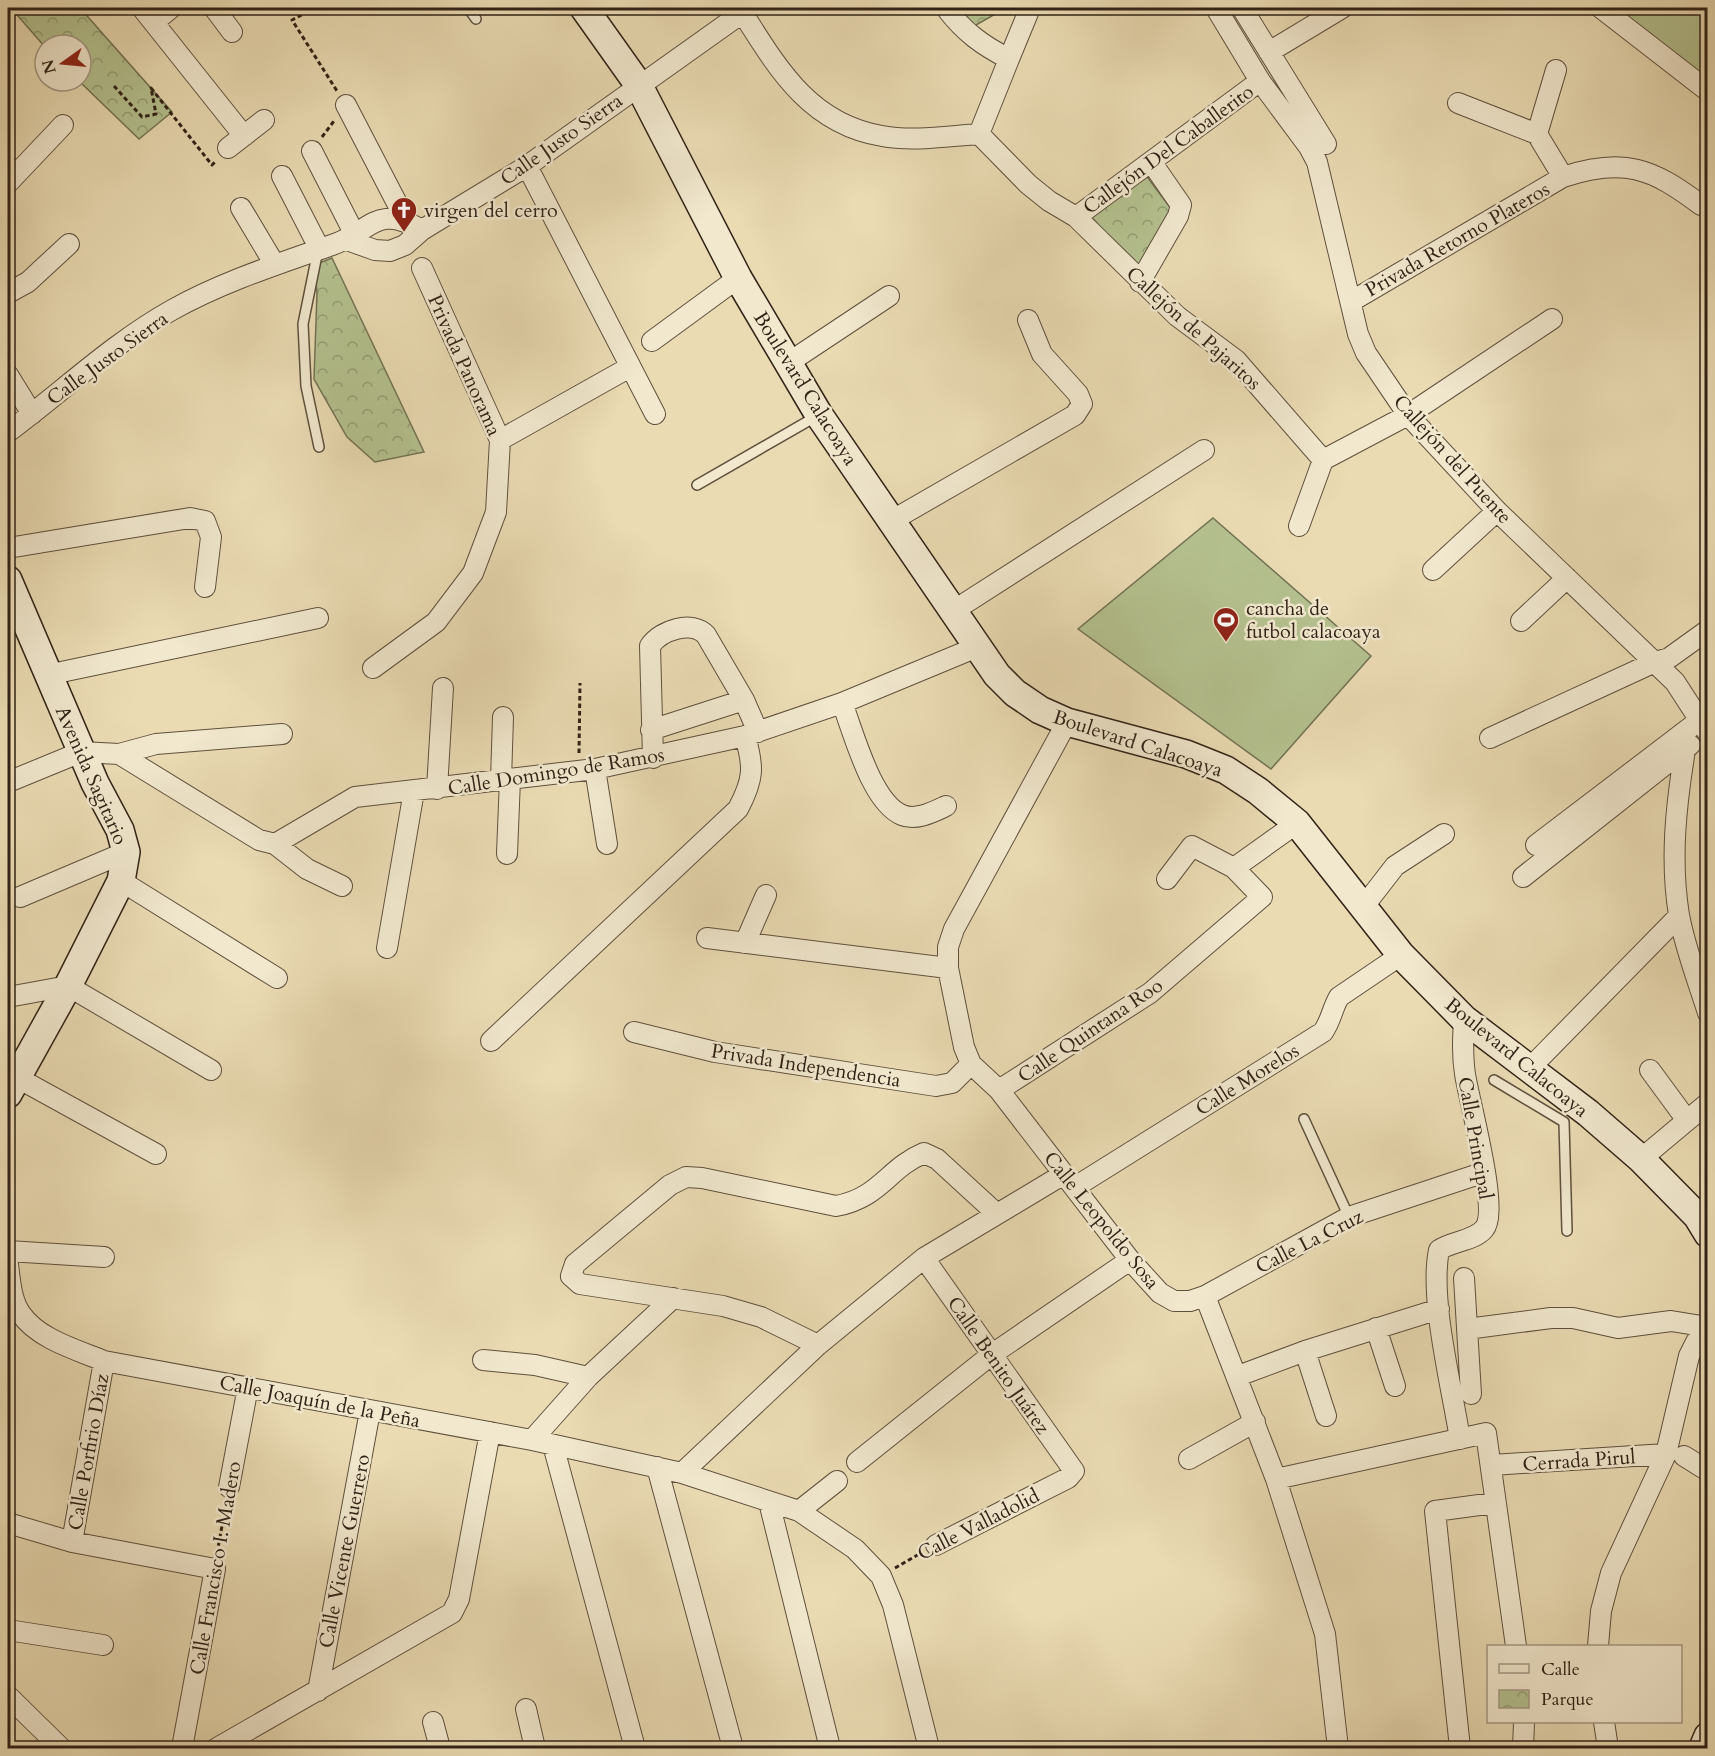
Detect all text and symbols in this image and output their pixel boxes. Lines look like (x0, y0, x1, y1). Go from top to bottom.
north arrow (33, 33, 93, 93)
text: N (37, 57, 62, 76)
street label: Callejón Del Caballerito (1078, 78, 1259, 221)
street label: Calle Justo Sierra (495, 87, 628, 192)
street label: Privada Retorno Plateros (1360, 176, 1554, 303)
church icon: virgen del cerro (389, 195, 419, 233)
place label: virgen del cerro (424, 197, 558, 224)
street label: Callejón de Pajaritos (1120, 260, 1267, 396)
street label: Privada Panorama (421, 290, 508, 441)
street label: Calle Justo Sierra (41, 305, 174, 411)
street label: Boulevard Calacoaya (747, 306, 864, 471)
street label: Callejón del Puente (1387, 389, 1518, 530)
place label: cancha de futbol calacoaya (1246, 595, 1381, 645)
sports icon: cancha de futbol calacoaya (1211, 605, 1241, 643)
street label: Avenida Sagitario (49, 702, 134, 849)
street label: Boulevard Calacoaya (1049, 703, 1227, 784)
street label: Calle Domingo de Ramos (446, 741, 666, 802)
street label: Calle Quintana Roo (1012, 972, 1168, 1089)
street label: Boulevard Calacoaya (1439, 991, 1594, 1124)
street label: Privada Independencia (709, 1037, 903, 1094)
street label: Calle Morelos (1190, 1037, 1304, 1122)
street label: Calle Principal (1451, 1075, 1500, 1201)
street label: Calle Leopoldo Sosa (1038, 1146, 1166, 1295)
street label: Calle La Cruz (1251, 1203, 1368, 1280)
street label: Calle Benito Juárez (941, 1291, 1056, 1440)
street label: Calle Joaquín de la Peña (217, 1369, 423, 1434)
street label: Calle Porfirio Díaz (61, 1372, 116, 1532)
street label: Cerrada Pirul (1522, 1443, 1636, 1478)
street label: Calle Vicente Guerrero (312, 1452, 377, 1650)
street label: Calle Francisco I. Madero (183, 1459, 248, 1677)
street label: Calle Valladolid (913, 1482, 1044, 1567)
legend (1487, 1645, 1682, 1723)
text: Calle (1541, 1657, 1580, 1682)
text: Parque (1541, 1687, 1594, 1712)

